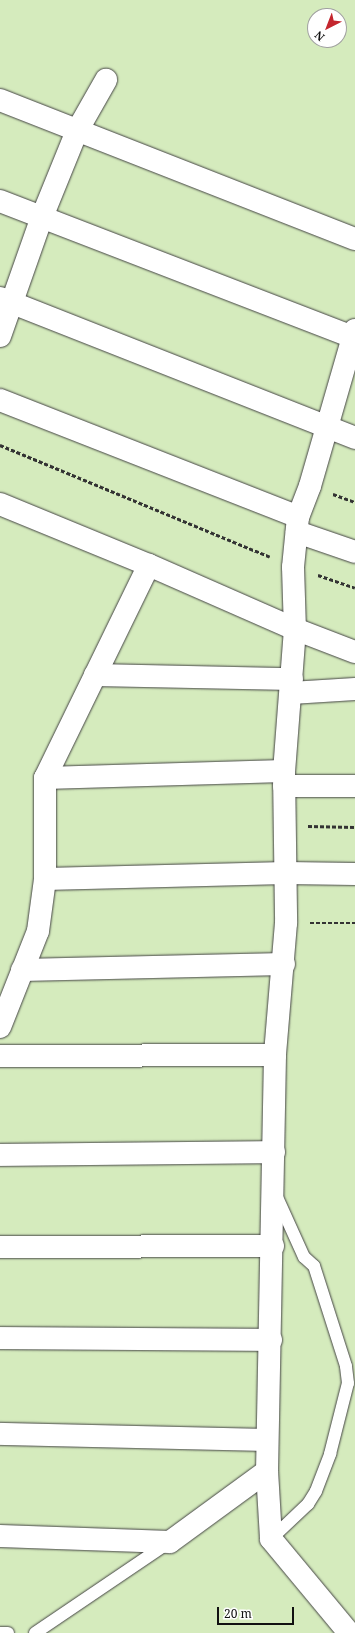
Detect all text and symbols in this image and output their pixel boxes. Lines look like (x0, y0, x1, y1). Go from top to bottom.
north arrow (307, 8, 347, 48)
text: N (311, 28, 328, 45)
scale bar (219, 1599, 296, 1625)
text: 20 m (224, 1605, 252, 1622)

